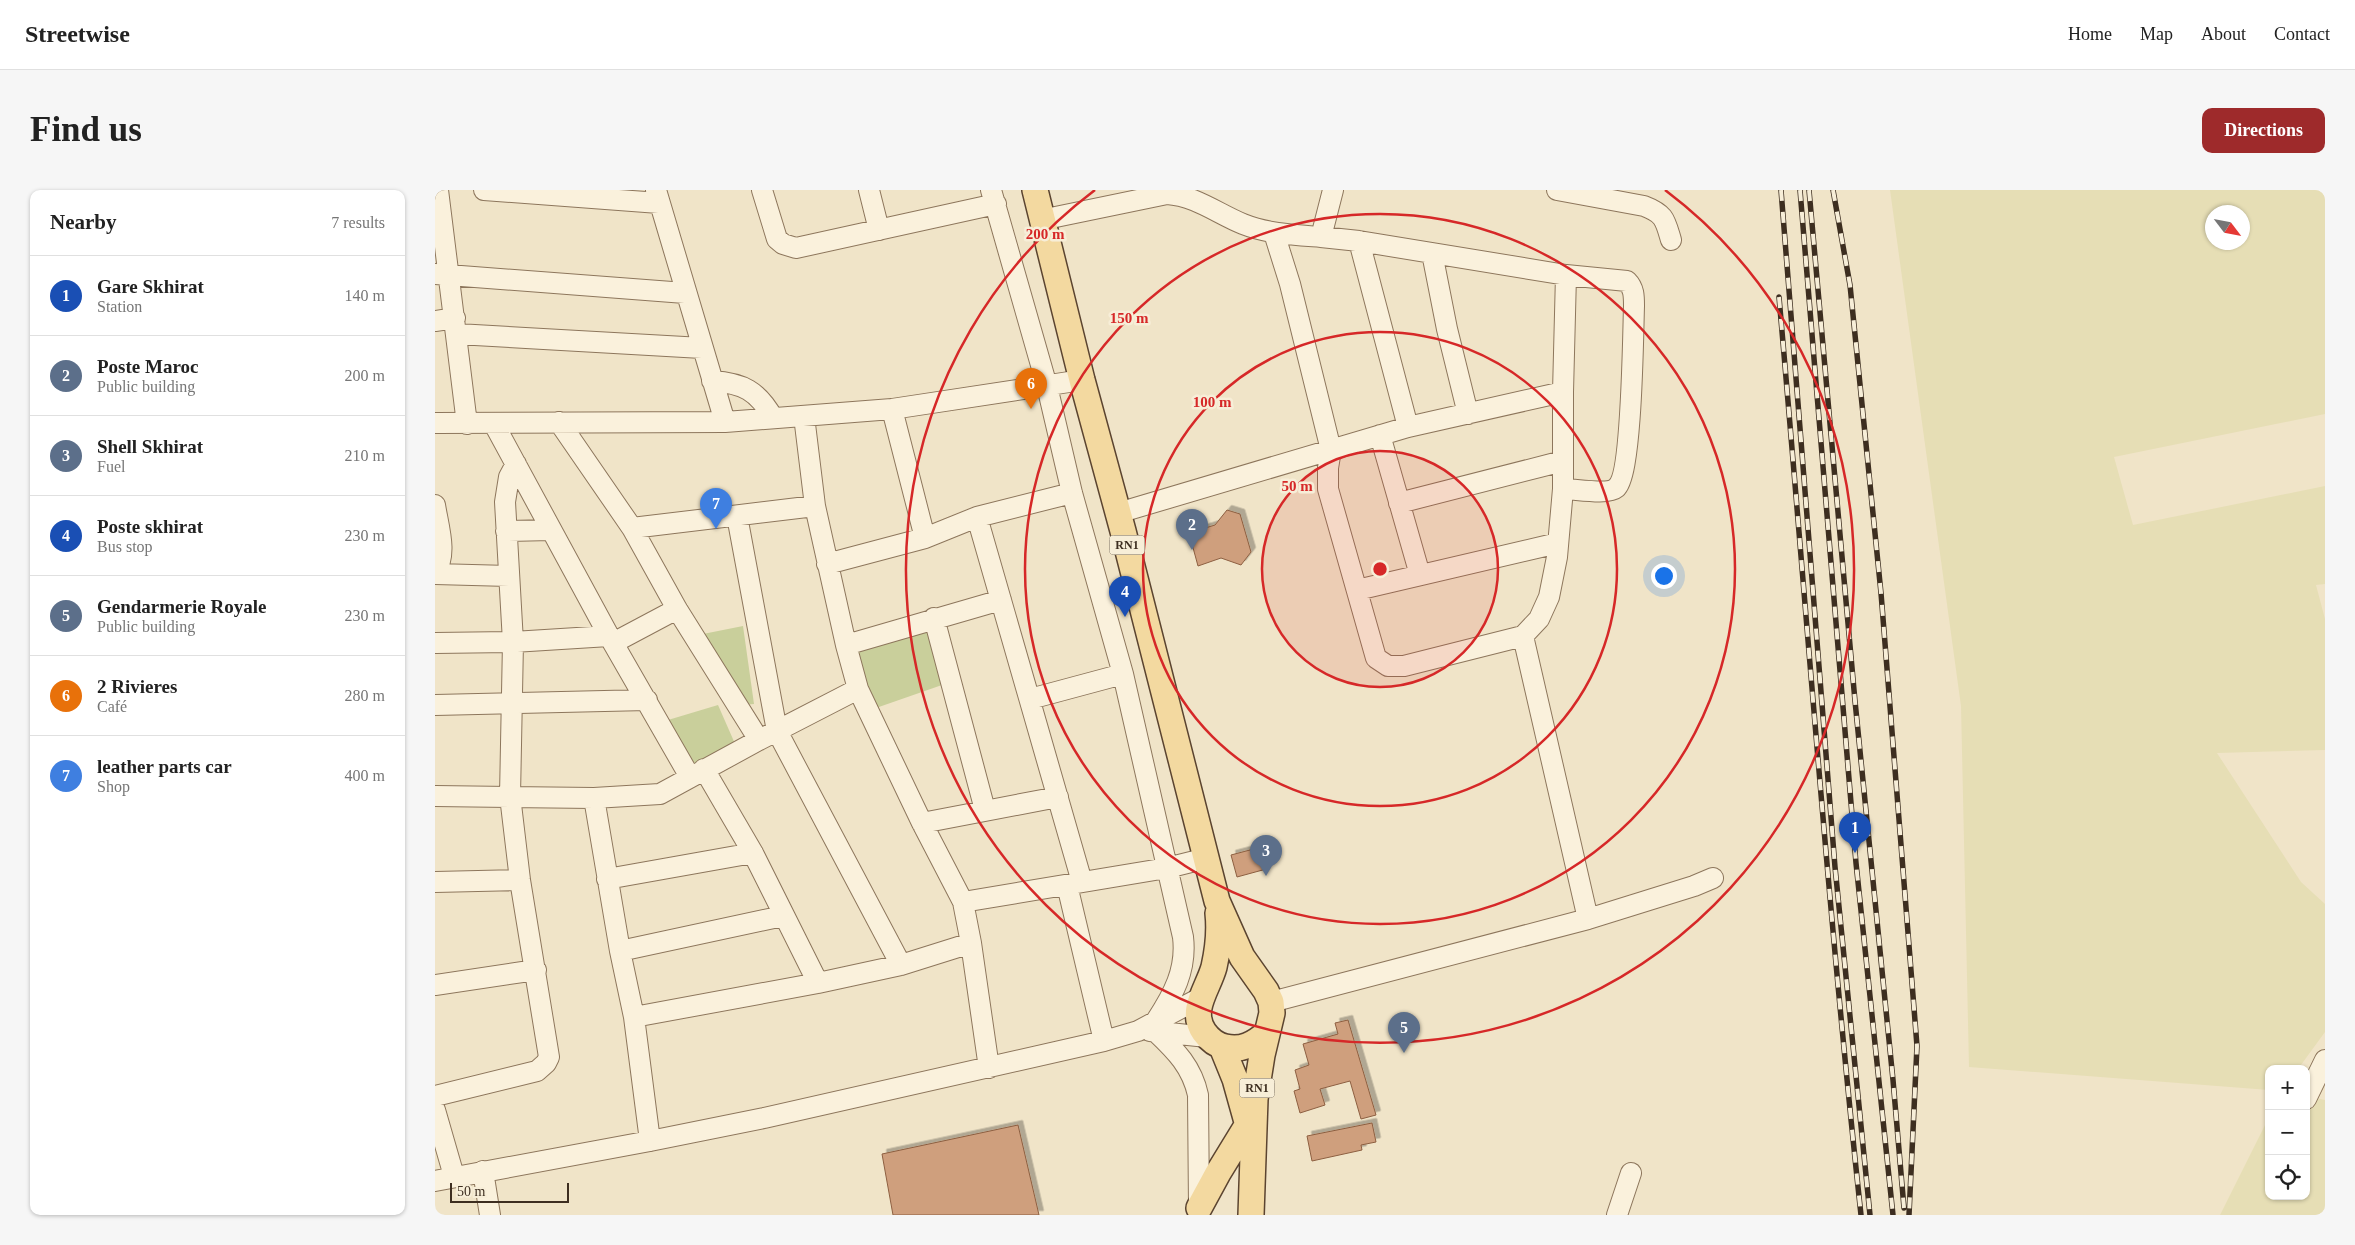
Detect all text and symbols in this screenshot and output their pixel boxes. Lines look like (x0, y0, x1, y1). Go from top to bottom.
text: Streetwise (25, 21, 130, 47)
text: Home (2068, 24, 2112, 44)
text: Map (2140, 24, 2173, 44)
text: About (2201, 24, 2246, 44)
text: Contact (2274, 24, 2330, 44)
button: Directions (2202, 108, 2325, 153)
text: Find us (30, 110, 142, 149)
north arrow (2205, 205, 2250, 250)
text: Nearby (50, 210, 117, 234)
text: 7 results (331, 214, 385, 231)
text: 200 m (1026, 226, 1065, 242)
text: Gare Skhirat (97, 276, 204, 297)
text: 1 (62, 287, 70, 304)
text: 140 m (345, 287, 385, 304)
text: Station (97, 298, 142, 315)
text: 150 m (1110, 310, 1149, 326)
text: Poste Maroc (97, 356, 198, 377)
text: 2 (62, 367, 70, 384)
text: 200 m (345, 367, 385, 384)
pin: 6 (1015, 368, 1047, 409)
text: Public building (97, 378, 195, 395)
text: 100 m (1193, 394, 1232, 410)
text: Shell Skhirat (97, 436, 203, 457)
text: 3 (62, 447, 70, 464)
text: 210 m (345, 447, 385, 464)
text: Fuel (97, 458, 125, 475)
text: 50 m (1281, 478, 1313, 494)
pin: 7 (700, 488, 732, 529)
pin: 2 (1176, 509, 1208, 550)
text: Poste skhirat (97, 516, 203, 537)
text: 4 (62, 527, 70, 544)
text: 230 m (345, 527, 385, 544)
road number: RN1 (1109, 536, 1145, 554)
text: Bus stop (97, 538, 153, 555)
centre of rings (1371, 560, 1389, 578)
your location (1651, 563, 1677, 589)
pin: 4 (1109, 576, 1141, 617)
text: Gendarmerie Royale (97, 596, 266, 617)
text: 5 (62, 607, 70, 624)
text: 230 m (345, 607, 385, 624)
text: Public building (97, 618, 195, 635)
text: 2 Rivieres (97, 676, 177, 697)
text: 6 (62, 687, 70, 704)
text: 280 m (345, 687, 385, 704)
text: Café (97, 698, 127, 715)
text: leather parts car (97, 756, 232, 777)
text: 7 (62, 767, 70, 784)
text: 400 m (345, 767, 385, 784)
text: Shop (97, 778, 130, 795)
pin: 1 (1839, 812, 1871, 853)
pin: 3 (1250, 835, 1282, 876)
pin: 5 (1388, 1012, 1420, 1053)
map controls (2265, 1065, 2310, 1200)
button: + (2265, 1065, 2310, 1110)
road number: RN1 (1239, 1078, 1275, 1098)
button: − (2265, 1110, 2310, 1155)
button: locate (2265, 1155, 2310, 1200)
scale bar (450, 1180, 569, 1203)
text: 50 m (457, 1184, 485, 1199)

